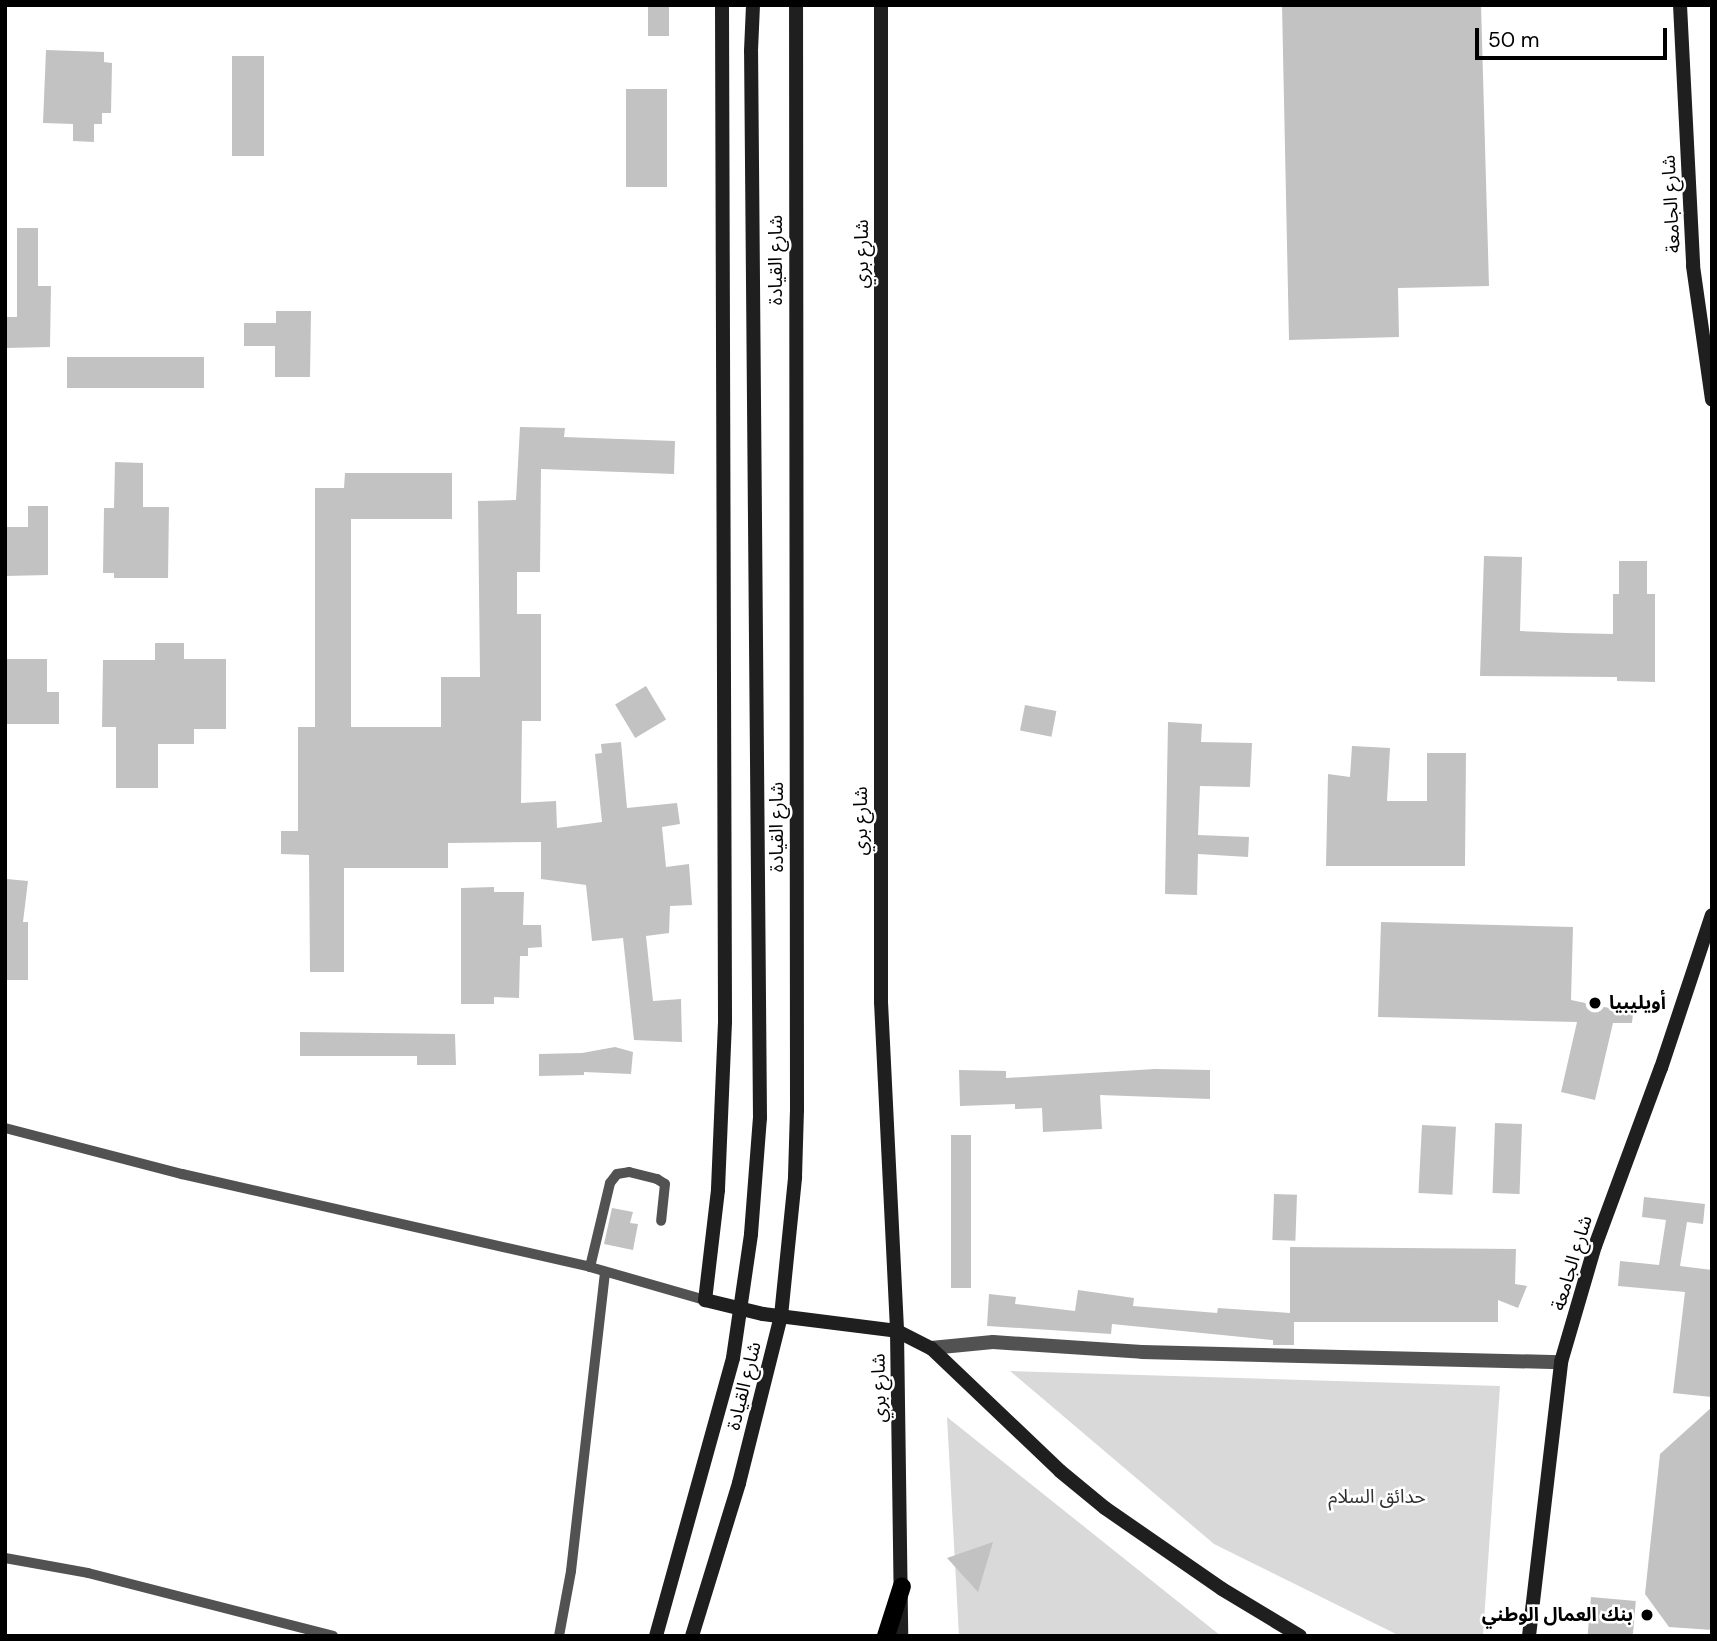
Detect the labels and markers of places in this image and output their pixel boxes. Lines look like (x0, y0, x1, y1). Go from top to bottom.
place label: أويليبيا (1609, 992, 1666, 1014)
marker: أويليبيا (1587, 995, 1603, 1011)
place label: بنك العمال الوطني (1482, 1604, 1633, 1626)
marker: بنك العمال الوطني (1639, 1607, 1655, 1623)

